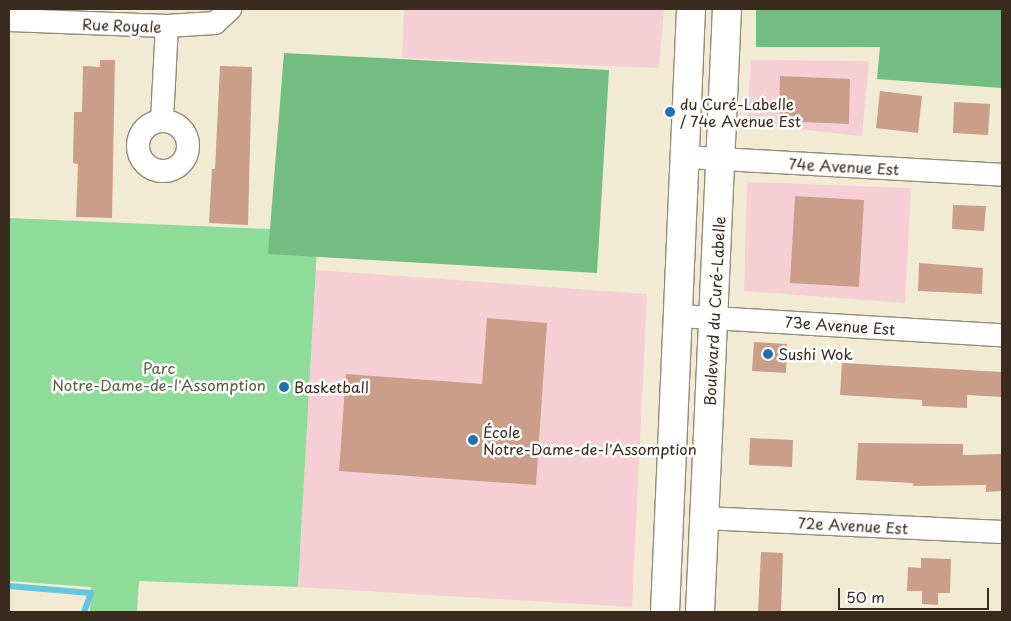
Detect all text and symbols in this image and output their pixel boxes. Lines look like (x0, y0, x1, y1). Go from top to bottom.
street label: Rue Royale (81, 15, 163, 35)
place label: du Curé-Labelle / 74e Avenue Est (680, 94, 800, 129)
marker: du Curé-Labelle / 74e Avenue Est (664, 106, 676, 118)
street label: 74e Avenue Est (789, 154, 899, 178)
street label: Boulevard du Curé-Labelle (700, 215, 728, 407)
street label: 73e Avenue Est (785, 312, 895, 338)
place label: Sushi Wok (778, 345, 853, 363)
marker: Sushi Wok (762, 348, 774, 360)
park label: Parc Notre-Dame-de-l'Assomption (52, 358, 266, 393)
place label: Basketball (294, 378, 369, 396)
marker: Basketball (278, 381, 290, 393)
place label: École Notre-Dame-de-l'Assomption (483, 422, 697, 457)
marker: École Notre-Dame-de-l'Assomption (467, 434, 479, 446)
street label: 72e Avenue Est (797, 513, 909, 537)
scale bar (841, 578, 992, 610)
text: 50 m (846, 585, 885, 608)

